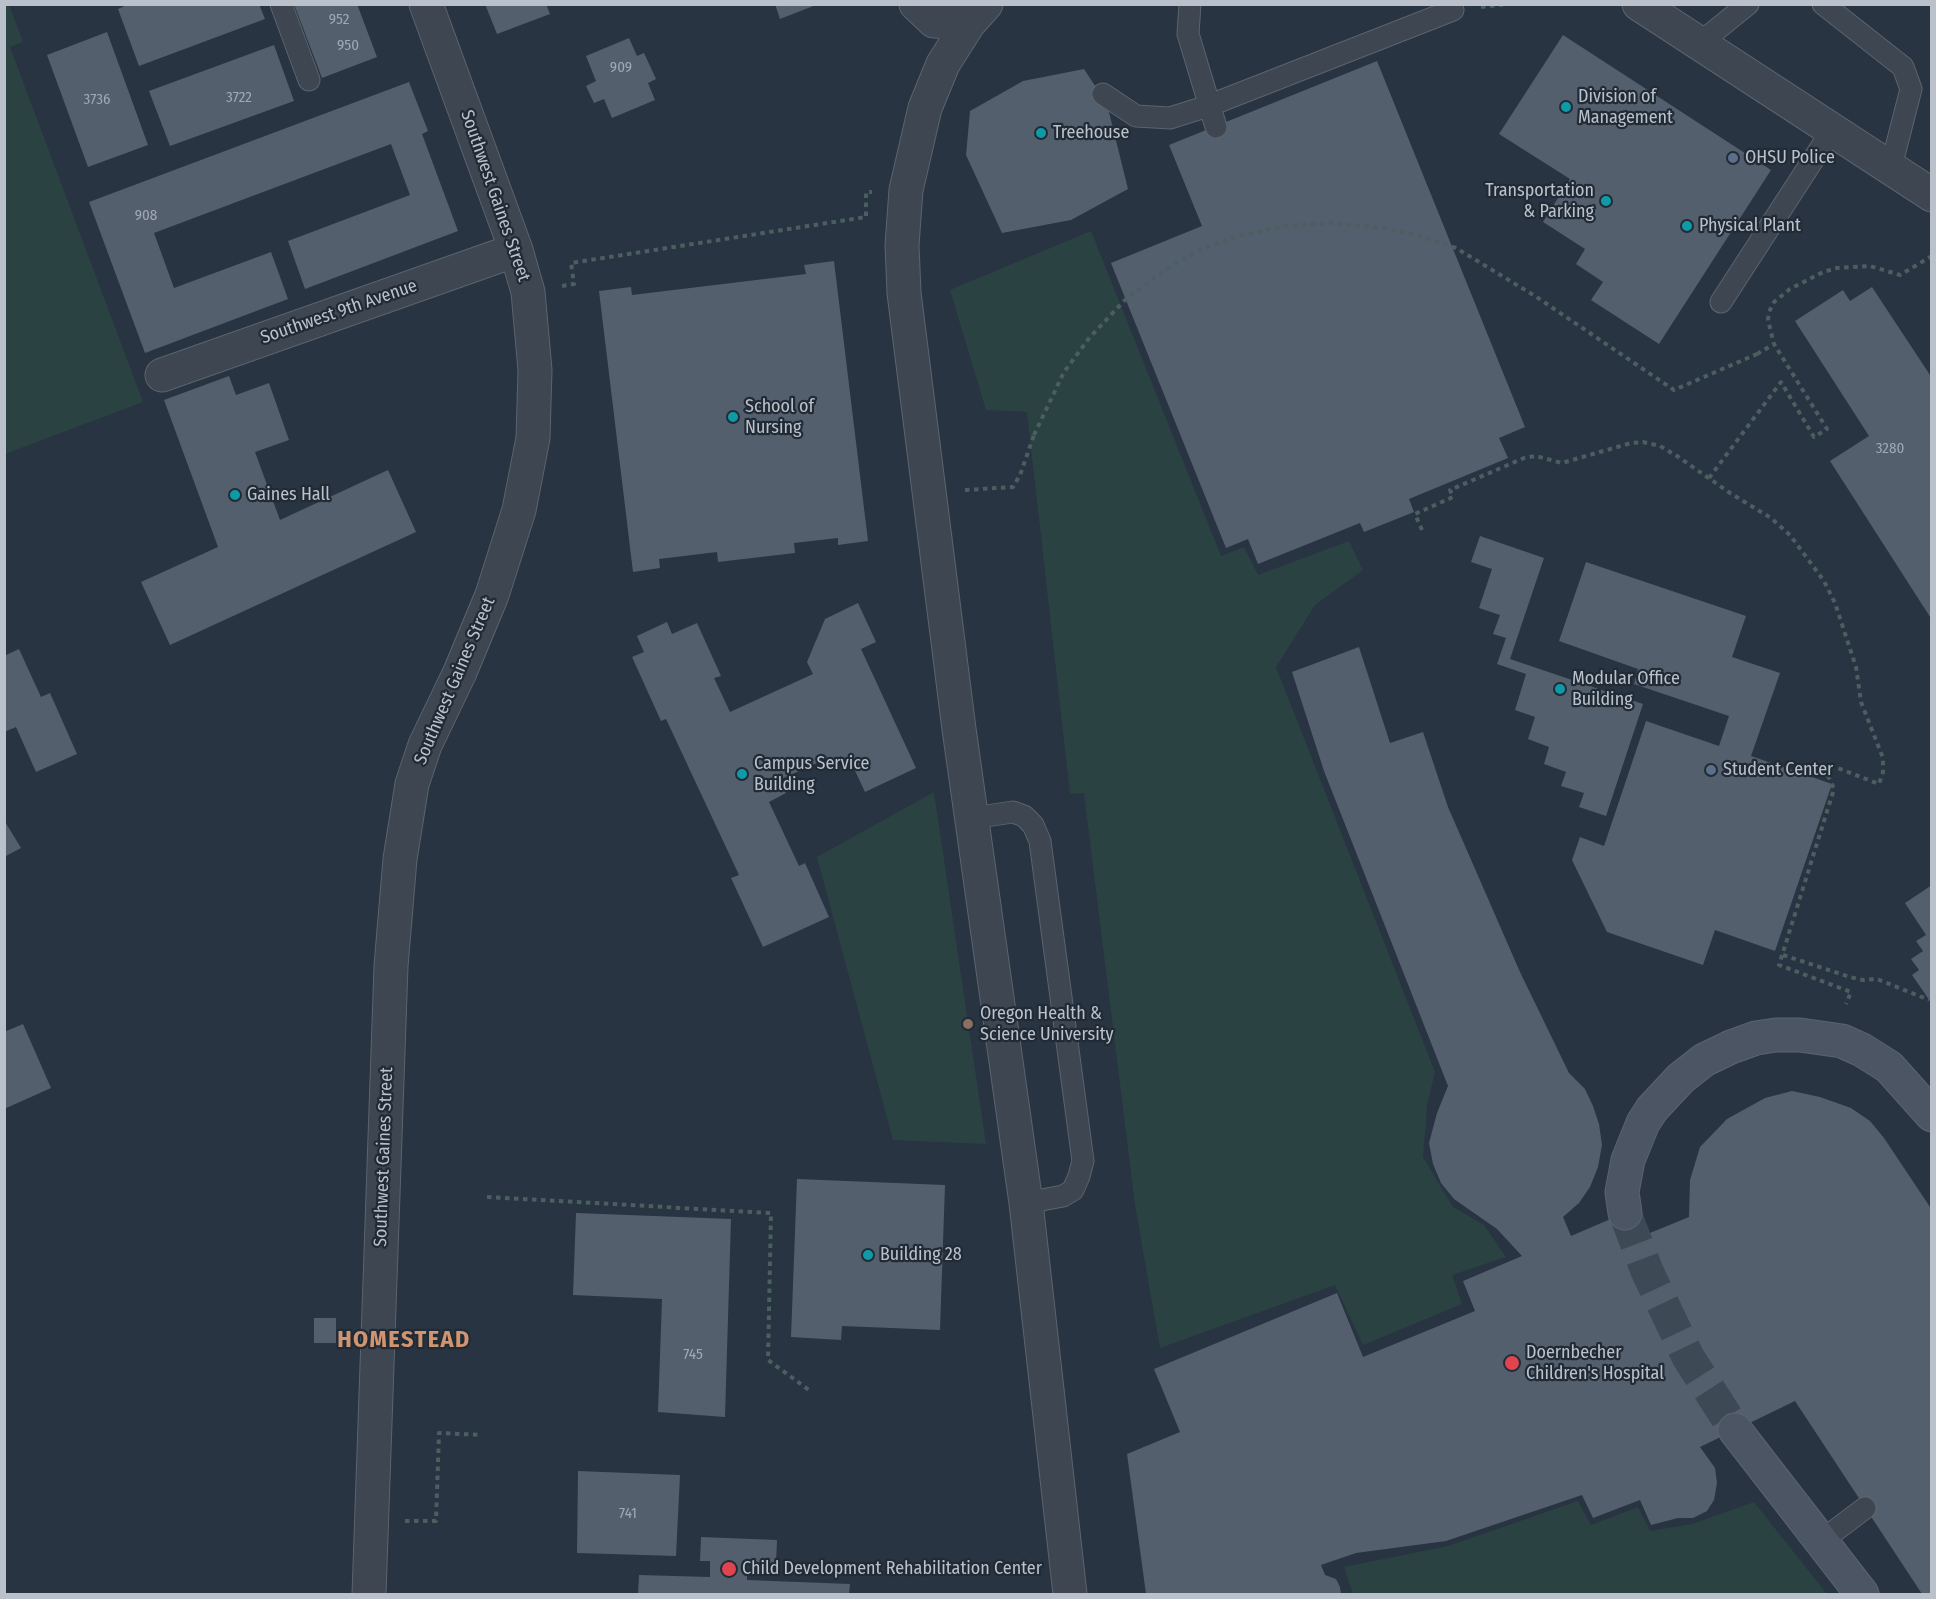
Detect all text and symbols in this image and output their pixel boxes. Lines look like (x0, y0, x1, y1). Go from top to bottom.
house number: 952 (329, 11, 349, 29)
house number: 950 (337, 37, 359, 55)
house number: 909 (610, 59, 632, 77)
place label: Division of Management (1578, 86, 1673, 128)
house number: 3722 (226, 89, 252, 107)
house number: 3736 (84, 91, 110, 109)
marker: Division of Management (1559, 100, 1573, 114)
street label: Southwest Gaines Street (456, 107, 534, 285)
place label: Treehouse (1053, 122, 1129, 144)
marker: Treehouse (1034, 126, 1048, 140)
place label: OHSU Police (1745, 147, 1835, 169)
marker: OHSU Police (1726, 151, 1740, 165)
place label: Transportation & Parking (1485, 180, 1594, 222)
marker: Transportation & Parking (1599, 194, 1613, 208)
house number: 908 (135, 207, 157, 225)
place label: Physical Plant (1699, 215, 1801, 237)
marker: Physical Plant (1680, 219, 1694, 233)
street label: Southwest 9th Avenue (258, 275, 420, 349)
place label: School of Nursing (745, 396, 814, 438)
marker: School of Nursing (726, 410, 740, 424)
house number: 3280 (1876, 440, 1904, 458)
place label: Gaines Hall (247, 484, 330, 506)
marker: Gaines Hall (228, 488, 242, 502)
street label: Southwest Gaines Street (410, 594, 500, 768)
place label: Modular Office Building (1572, 668, 1680, 710)
marker: Modular Office Building (1553, 682, 1567, 696)
place label: Campus Service Building (754, 753, 869, 795)
place label: Student Center (1723, 759, 1833, 781)
marker: Student Center (1704, 763, 1718, 777)
marker: Campus Service Building (735, 767, 749, 781)
place label: Oregon Health & Science University (980, 1003, 1114, 1046)
marker: Oregon Health & Science University (961, 1017, 975, 1031)
street label: Southwest Gaines Street (370, 1067, 398, 1247)
place label: Building 28 (880, 1244, 962, 1266)
marker: Building 28 (861, 1248, 875, 1262)
district label: HOMESTEAD (337, 1326, 471, 1354)
place label: Doernbecher Children's Hospital (1526, 1342, 1664, 1384)
house number: 745 (683, 1346, 703, 1364)
marker: Doernbecher Children's Hospital (1503, 1354, 1521, 1372)
house number: 741 (619, 1505, 637, 1523)
place label: Child Development Rehabilitation Center (742, 1558, 1042, 1580)
marker: Child Development Rehabilitation Center (720, 1560, 738, 1578)

